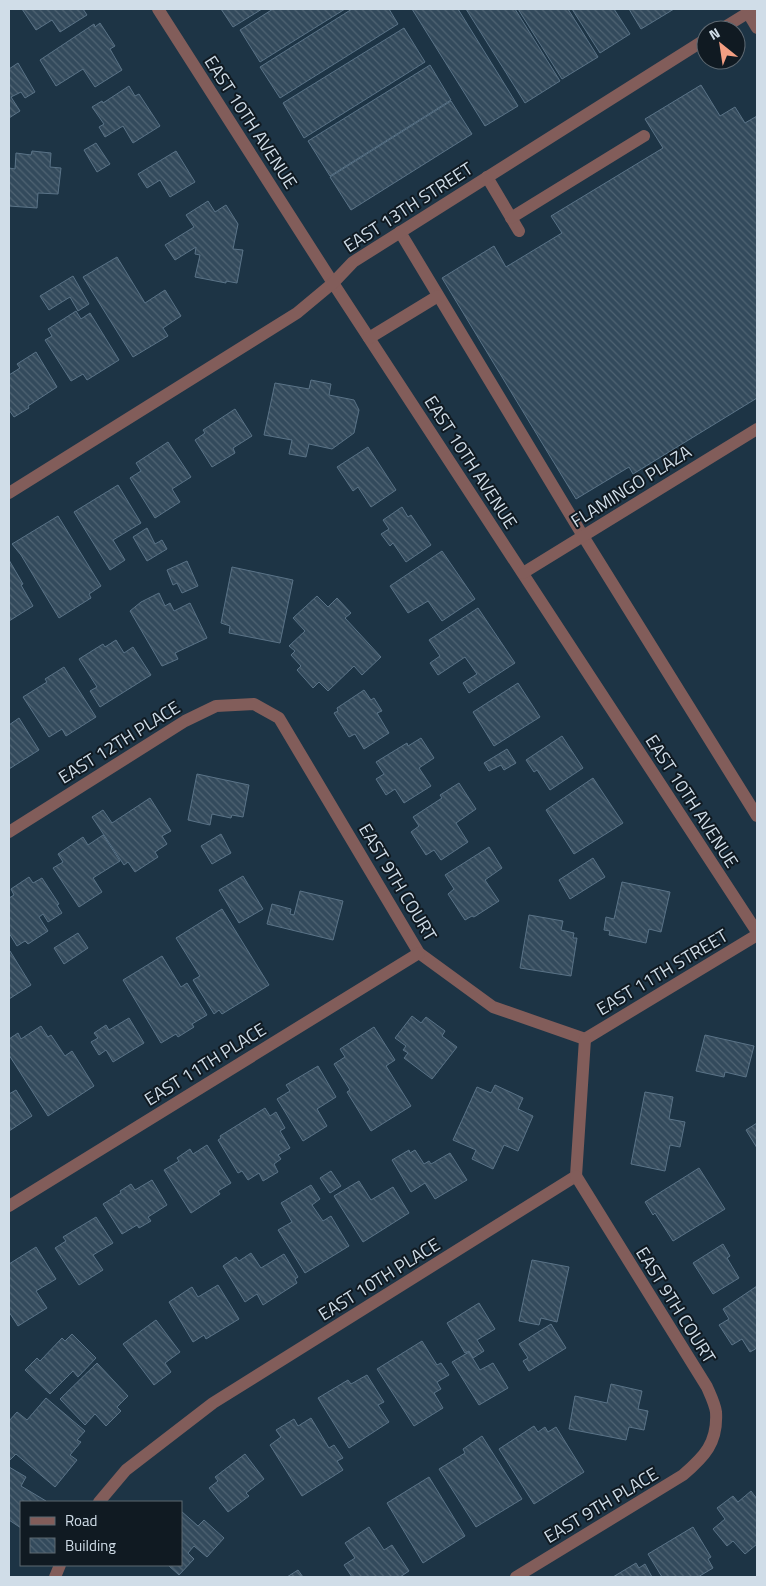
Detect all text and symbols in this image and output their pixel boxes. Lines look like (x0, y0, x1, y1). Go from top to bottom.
north arrow (696, 20, 746, 70)
text: N (705, 22, 724, 45)
street label: EAST 10TH AVENUE (198, 50, 304, 194)
street label: EAST 13TH STREET (338, 155, 478, 259)
street label: EAST 10TH AVENUE (418, 390, 524, 534)
street label: FLAMINGO PLAZA (565, 438, 697, 534)
street label: EAST 12TH PLACE (53, 694, 185, 790)
street label: EAST 10TH AVENUE (639, 729, 745, 873)
street label: EAST 9TH COURT (352, 818, 444, 946)
street label: EAST 11TH STREET (591, 922, 733, 1022)
street label: EAST 11TH PLACE (139, 1016, 271, 1112)
street label: EAST 10TH PLACE (313, 1231, 445, 1327)
street label: EAST 9TH COURT (629, 1242, 723, 1369)
street label: EAST 9TH PLACE (539, 1460, 663, 1550)
legend (20, 1501, 182, 1566)
text: Road (65, 1509, 97, 1532)
text: Building (65, 1534, 116, 1557)

